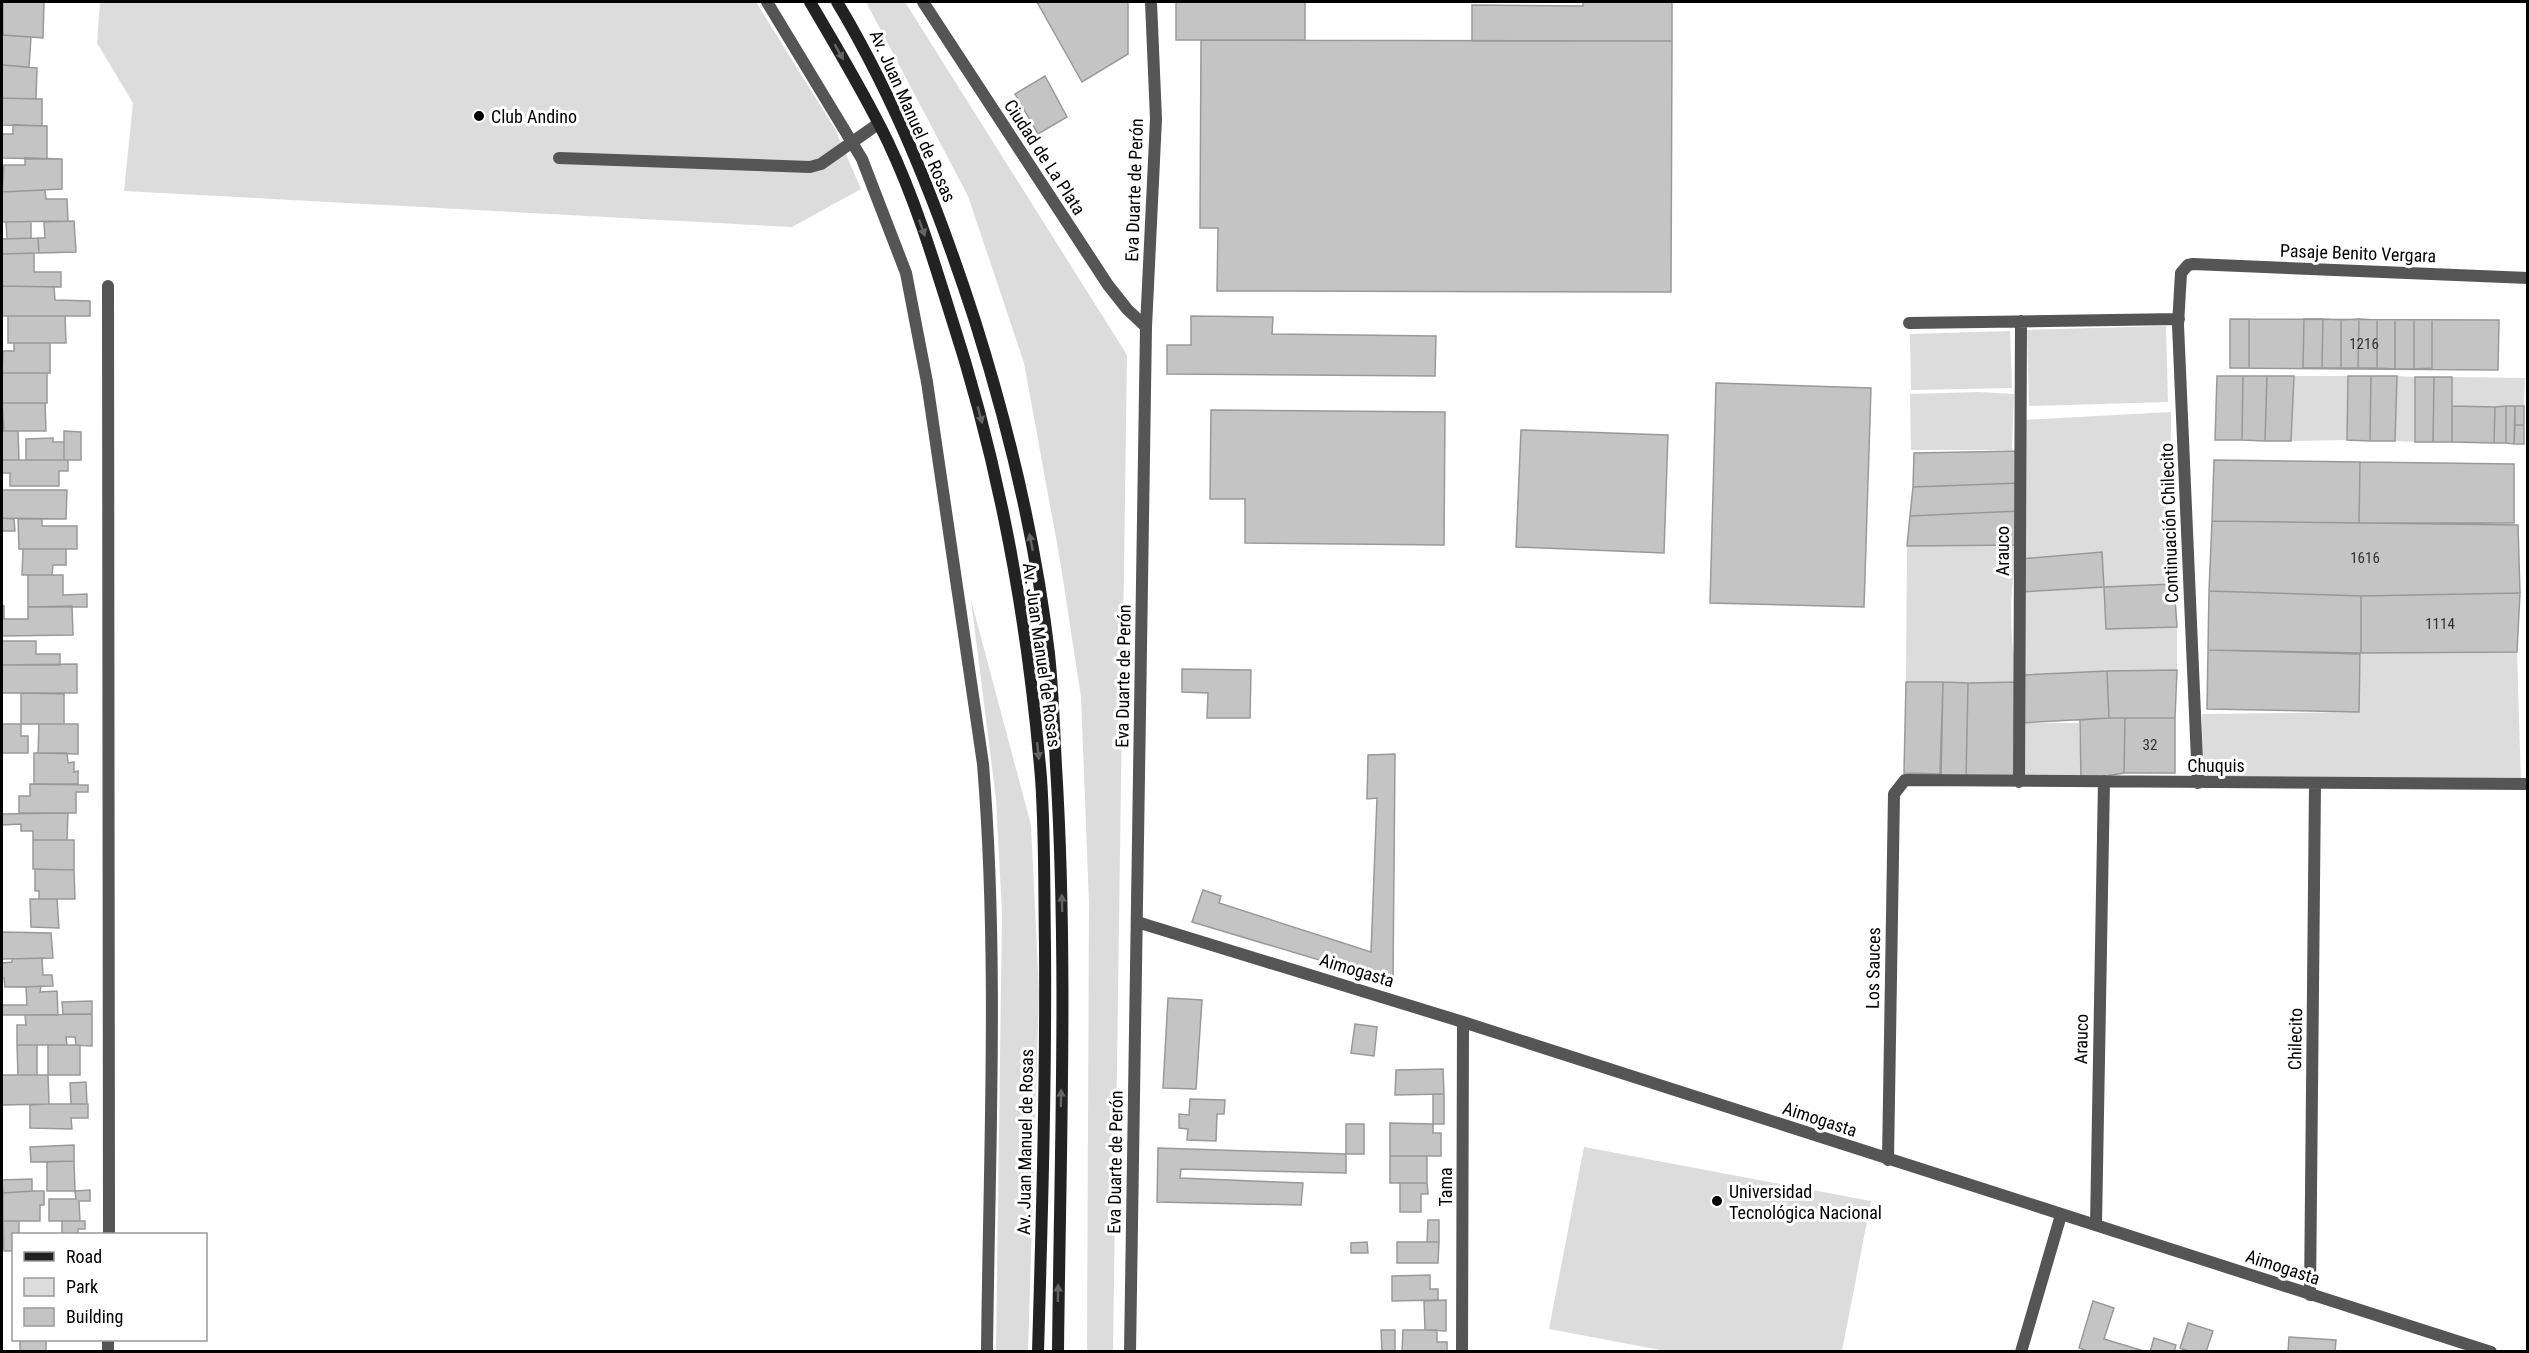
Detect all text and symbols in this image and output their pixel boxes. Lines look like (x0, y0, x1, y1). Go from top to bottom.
street label: Av. Juan Manuel de Rosas (866, 27, 960, 205)
one-way arrow (834, 44, 844, 61)
street label: Ciudad de La Plata (1000, 95, 1090, 219)
place label: Club Andino (491, 106, 577, 127)
marker: Club Andino (472, 109, 486, 123)
street label: Eva Duarte de Perón (1121, 118, 1147, 262)
one-way arrow (918, 219, 927, 237)
street label: Pasaje Benito Vergara (2280, 240, 2436, 266)
house number: 1216 (2349, 335, 2379, 353)
one-way arrow (976, 406, 985, 424)
street label: Continuación Chilecito (2156, 443, 2182, 603)
street label: Arauco (1992, 526, 2013, 576)
one-way arrow (1026, 532, 1035, 551)
house number: 1616 (2350, 549, 2380, 567)
street label: Av. Juan Manuel de Rosas (1019, 561, 1065, 749)
street label: Eva Duarte de Perón (1111, 604, 1135, 748)
house number: 1114 (2425, 615, 2455, 633)
house number: 32 (2143, 736, 2157, 754)
one-way arrow (1033, 742, 1043, 761)
street label: Chuquis (2187, 755, 2245, 776)
one-way arrow (1057, 894, 1066, 913)
street label: Los Sauces (1862, 927, 1884, 1009)
street label: Aimogasta (1317, 949, 1397, 991)
street label: Chilecito (2284, 1008, 2306, 1070)
street label: Arauco (2070, 1014, 2092, 1064)
street label: Av. Juan Manuel de Rosas (1013, 1049, 1037, 1235)
one-way arrow (1056, 1089, 1066, 1108)
street label: Eva Duarte de Perón (1103, 1090, 1127, 1234)
street label: Aimogasta (1780, 1097, 1860, 1141)
street label: Tama (1435, 1167, 1456, 1207)
place label: Universidad Tecnológica Nacional (1729, 1181, 1882, 1223)
marker: Universidad Tecnológica Nacional (1710, 1194, 1724, 1208)
legend (12, 1233, 207, 1341)
street label: Aimogasta (2243, 1245, 2323, 1289)
text: Road (66, 1246, 102, 1267)
text: Park (66, 1276, 98, 1297)
one-way arrow (1054, 1284, 1063, 1303)
text: Building (66, 1306, 123, 1327)

